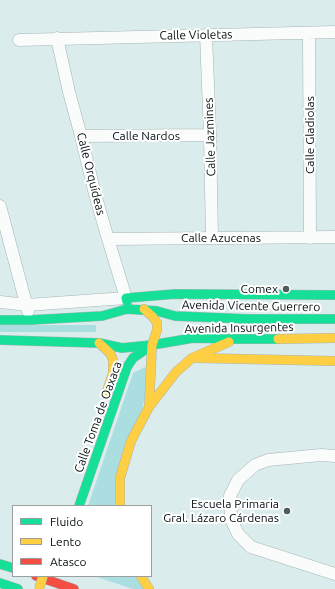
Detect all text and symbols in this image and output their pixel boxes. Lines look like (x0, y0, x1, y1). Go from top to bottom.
street label: Calle Violetas (159, 27, 233, 43)
street label: Calle Gladiolas (303, 96, 317, 174)
street label: Calle Jazmines (201, 97, 219, 177)
street label: Calle Nardos (112, 129, 180, 143)
street label: Calle Orquídeas (74, 131, 108, 217)
street label: Calle Azucenas (181, 231, 261, 245)
place label: Comex (241, 282, 278, 296)
marker: Comex (281, 284, 291, 294)
street label: Avenida Vicente Guerrero (182, 298, 320, 314)
street label: Avenida Insurgentes (184, 320, 294, 336)
street label: Calle Toma de Oaxaca (71, 359, 125, 475)
place label: Escuela Primaria Gral. Lázaro Cárdenas (163, 497, 279, 525)
legend (12, 505, 152, 577)
marker: Escuela Primaria Gral. Lázaro Cárdenas (282, 506, 292, 516)
text: Fluido (50, 515, 83, 528)
text: Lento (50, 535, 81, 548)
text: Atasco (50, 555, 86, 568)

